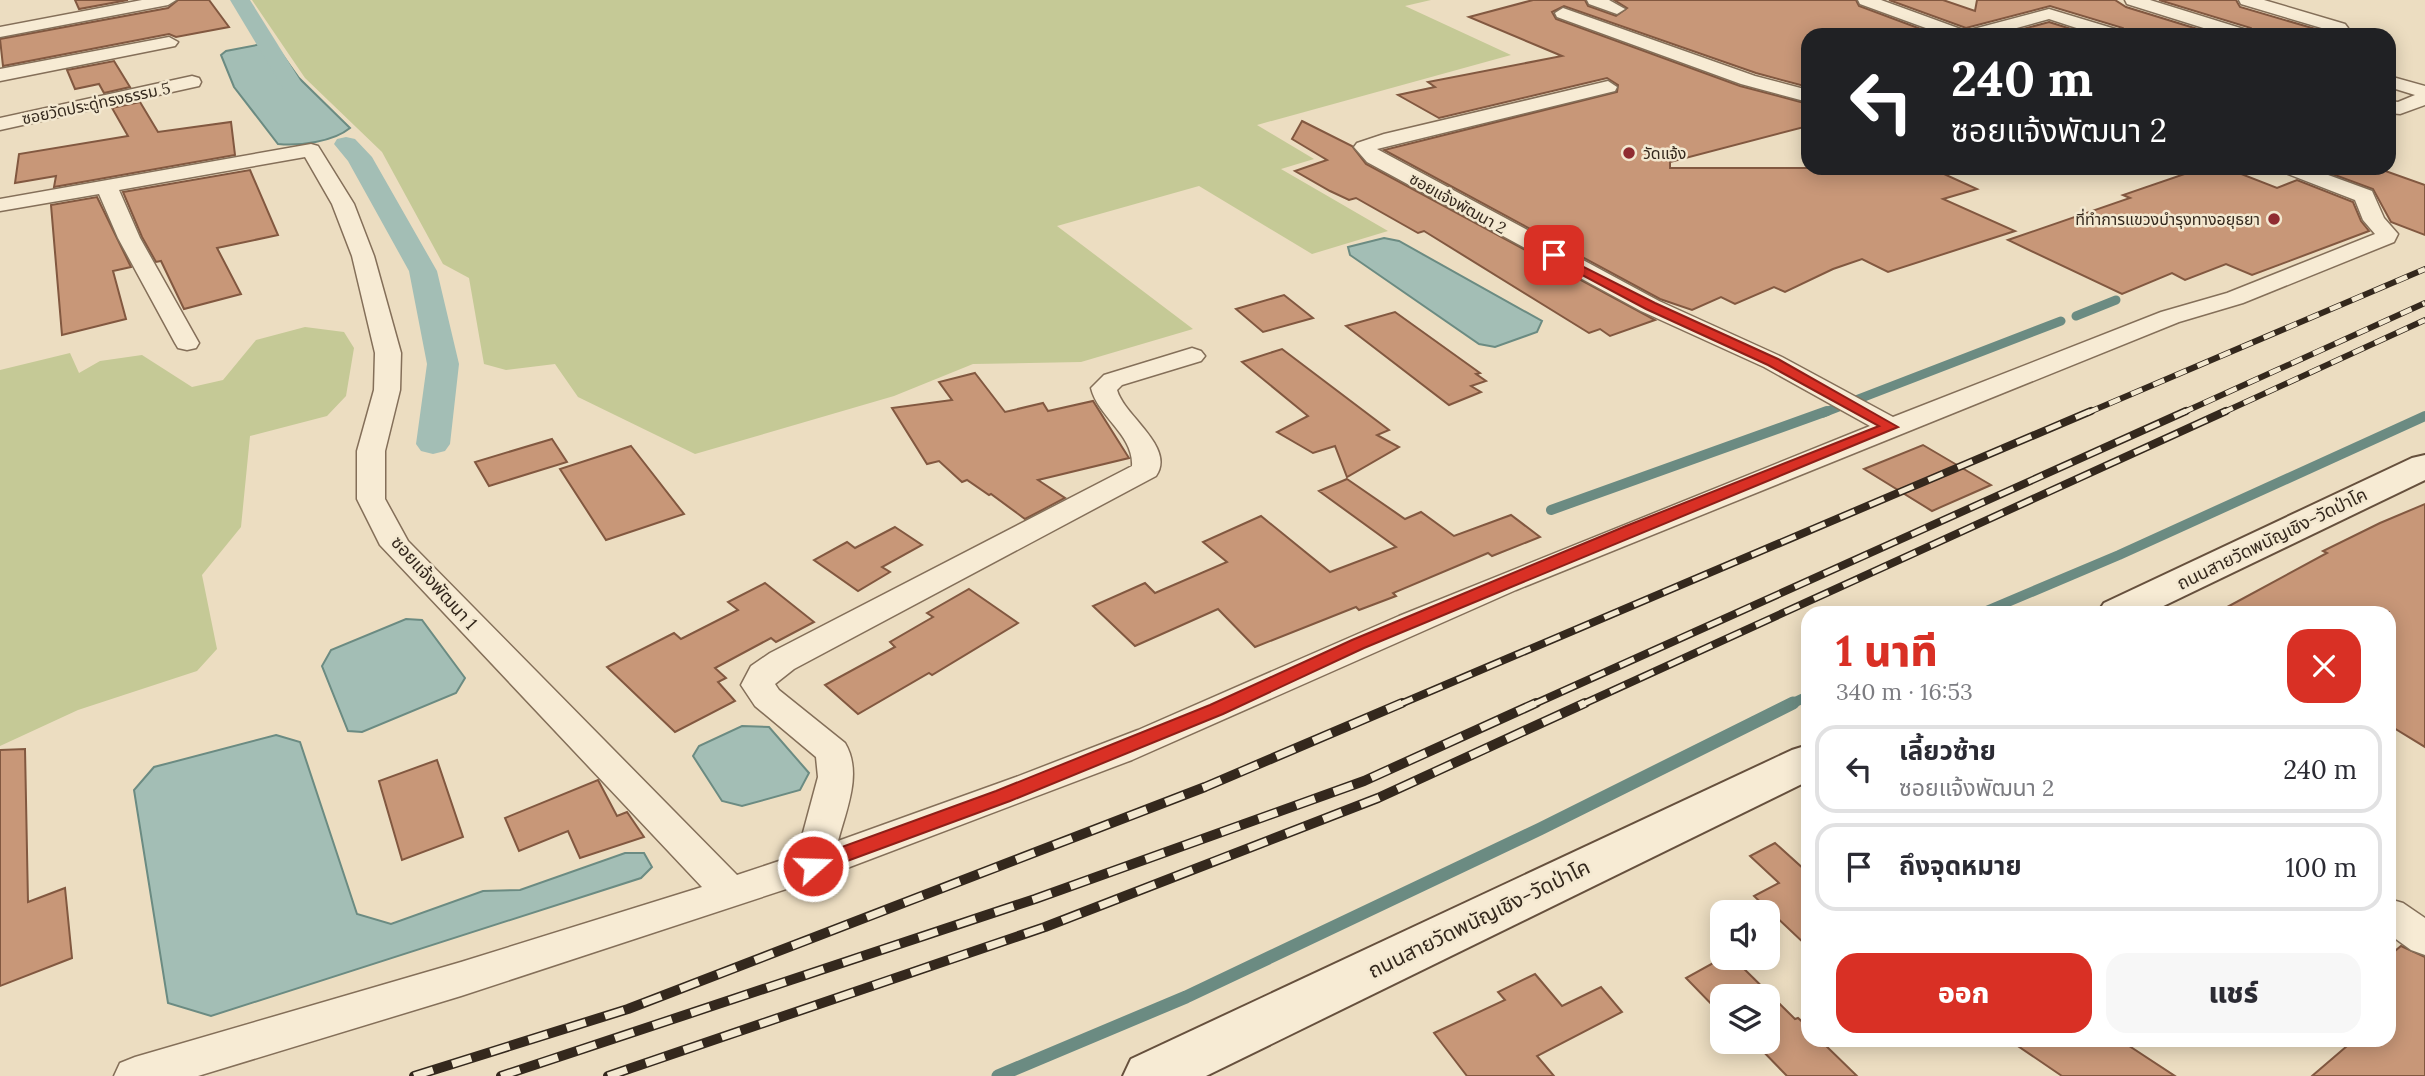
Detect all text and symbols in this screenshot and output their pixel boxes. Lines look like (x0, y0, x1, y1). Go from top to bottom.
text: 240 m (1951, 47, 2093, 109)
icon: left (1836, 56, 1927, 147)
street label: ซอยวัดประดู่ทรงธรรม 5 (20, 77, 172, 129)
text: ซอยแจ้งพัฒนา 2 (1951, 110, 2167, 151)
place label: วัดแจ้ง (1643, 143, 1686, 163)
marker: วัดแจ้ง (1621, 145, 1637, 161)
street label: ซอยแจ้งพัฒนา 2 (1406, 168, 1510, 238)
place label: ที่ทำการแขวงบำรุงทางอยุธยา (2075, 208, 2260, 229)
marker: ที่ทำการแขวงบำรุงทางอยุธยา (2266, 211, 2282, 227)
pin (1524, 225, 1584, 285)
icon: arrive (1535, 236, 1573, 274)
street label: ถนนสายวัดพนัญเชิง-วัดป่าโค (2173, 482, 2371, 595)
street label: ซอยแจ้งพัฒนา 1 (386, 531, 483, 634)
text: 1 นาที (1836, 624, 1938, 678)
button: close (2287, 629, 2361, 703)
text: 340 m · 16:53 (1836, 677, 1973, 706)
text: เลี้ยวซ้าย (1899, 734, 1996, 767)
icon: left (1840, 750, 1878, 788)
text: 240 m (2283, 753, 2357, 786)
text: ซอยแจ้งพัฒนา 2 (1899, 773, 2054, 802)
position arrow (776, 829, 850, 903)
icon: arrive (1840, 848, 1878, 886)
text: ถึงจุดหมาย (1899, 849, 2022, 882)
text: 100 m (2285, 851, 2357, 884)
street label: ถนนสายวัดพนัญเชิง-วัดป่าโค (1363, 853, 1594, 984)
map controls (1710, 900, 1780, 1054)
button: sound (1710, 900, 1780, 970)
button: ออก (1836, 953, 2092, 1033)
button: แชร์ (2106, 953, 2361, 1033)
button: layers (1710, 984, 1780, 1054)

